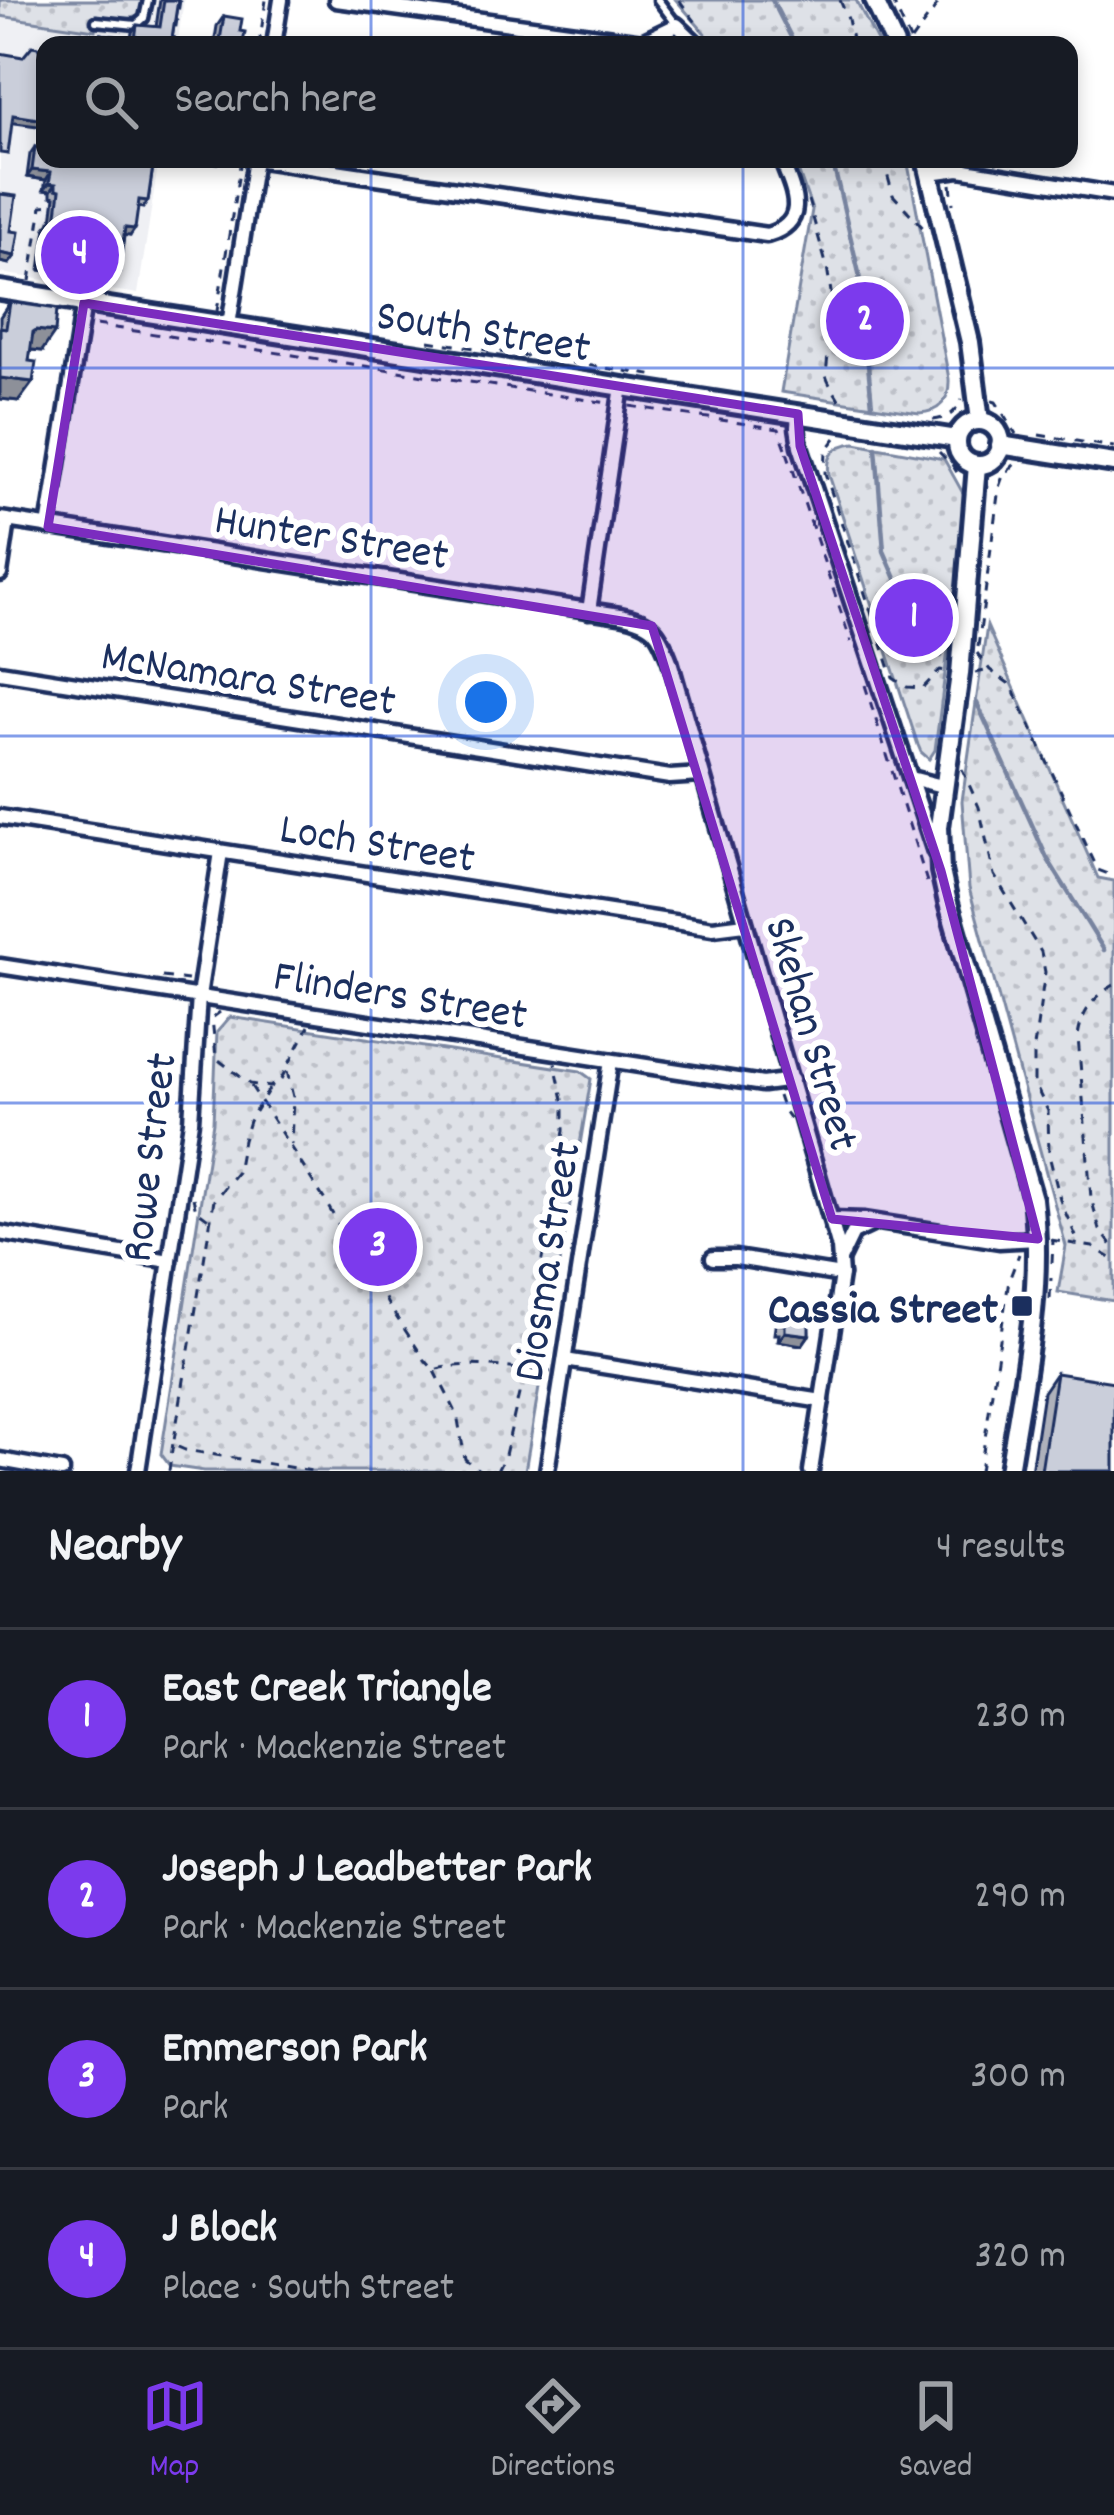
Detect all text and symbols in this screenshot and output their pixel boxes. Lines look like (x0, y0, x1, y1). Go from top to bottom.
search box (36, 36, 1078, 168)
icon: search (78, 69, 144, 135)
text: Search here (174, 70, 377, 134)
pin: 4 (41, 210, 119, 300)
pin: 2 (826, 276, 904, 366)
street label: South Street (371, 286, 595, 383)
street label: Hunter Street (209, 491, 452, 591)
pin: 1 (875, 573, 953, 663)
street label: McNamara Street (96, 627, 400, 737)
your location (456, 672, 516, 732)
street label: Loch Street (275, 800, 479, 894)
street label: Skehan Street (744, 911, 872, 1159)
street label: Flinders Street (268, 947, 531, 1051)
street label: Rowe Street (108, 1050, 198, 1266)
street label: Diosma Street (500, 1138, 601, 1387)
pin: 3 (339, 1202, 417, 1292)
place label: Cassia Street (768, 1281, 998, 1345)
marker: Cassia Street (1009, 1293, 1035, 1319)
text: Nearby (48, 1513, 181, 1585)
text: 4 results (936, 1522, 1066, 1577)
text: East Creek Triangle (162, 1659, 492, 1723)
text: 1 (83, 1691, 91, 1746)
text: 230 m (975, 1691, 1066, 1746)
text: Park · Mackenzie Street (162, 1723, 506, 1778)
text: Joseph J Leadbetter Park (162, 1839, 592, 1903)
text: 2 (78, 1871, 96, 1926)
text: 290 m (974, 1871, 1066, 1926)
text: Park · Mackenzie Street (162, 1903, 506, 1958)
text: Emmerson Park (162, 2019, 428, 2083)
text: 3 (78, 2051, 96, 2106)
text: 300 m (970, 2051, 1066, 2106)
text: Park (162, 2083, 228, 2138)
text: J Block (162, 2199, 277, 2263)
text: 4 (79, 2231, 95, 2286)
text: 320 m (975, 2231, 1066, 2286)
text: Place · South Street (162, 2263, 454, 2318)
tab: Map (142, 2373, 208, 2492)
tab: Directions (491, 2373, 616, 2492)
tab: Saved (899, 2373, 972, 2492)

